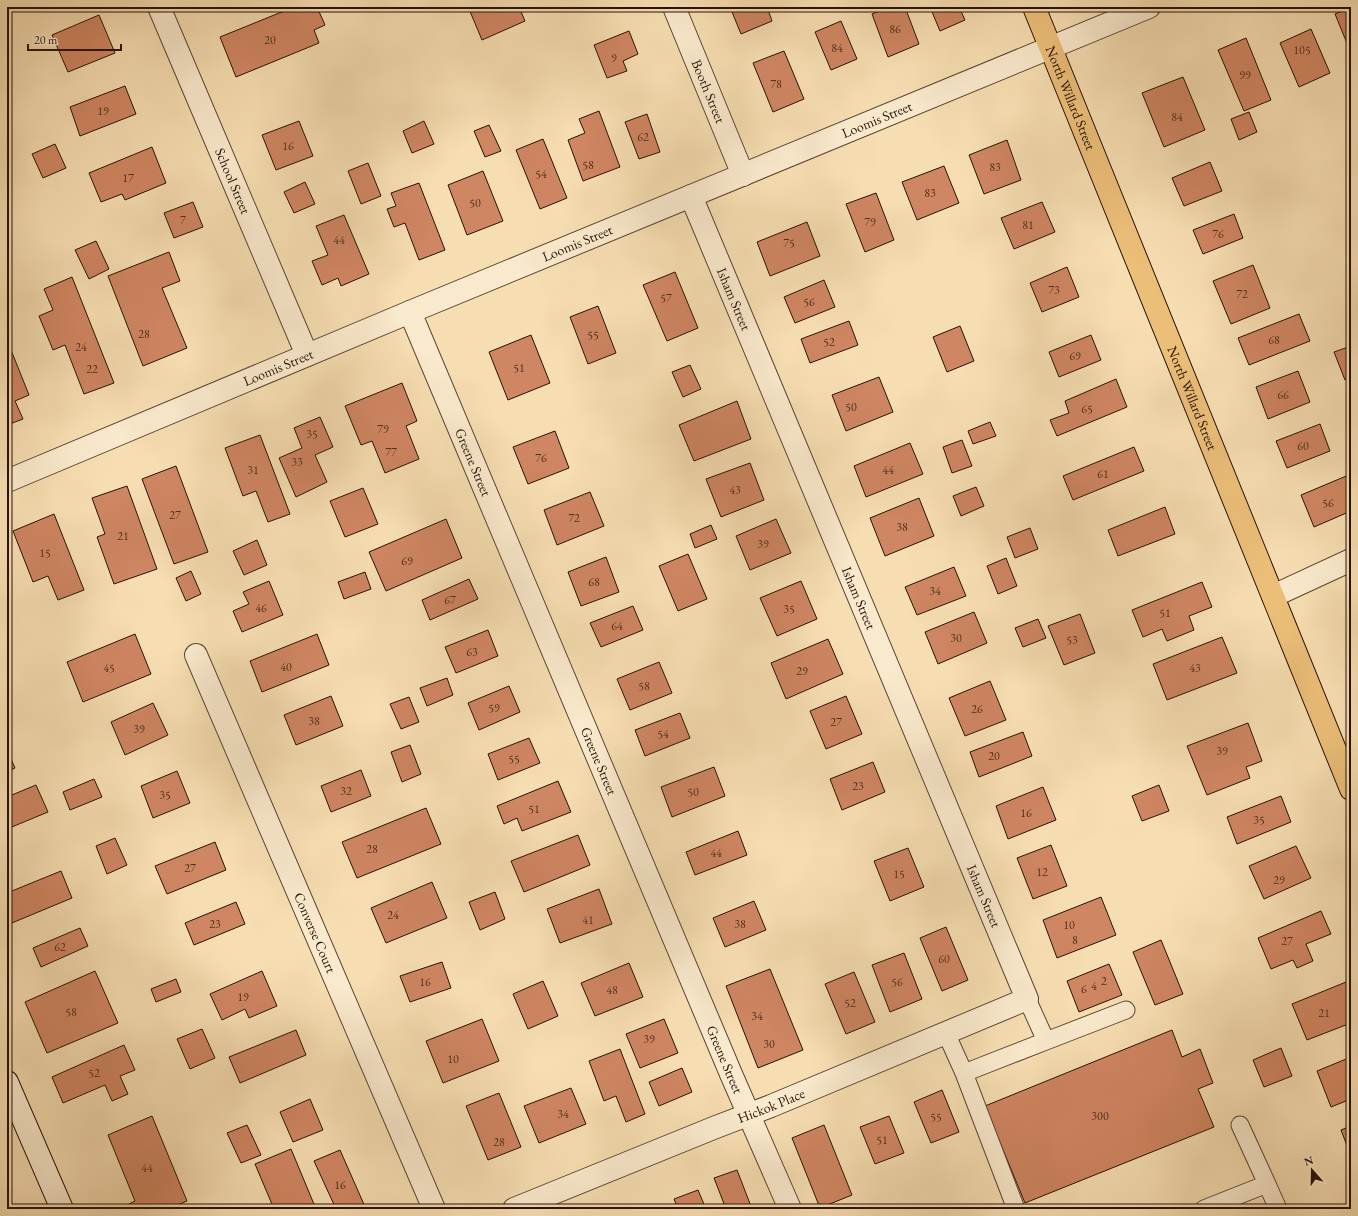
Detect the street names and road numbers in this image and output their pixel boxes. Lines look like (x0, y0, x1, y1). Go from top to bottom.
street label: North Willard Street (1042, 43, 1100, 153)
street label: Booth Street (687, 57, 730, 126)
street label: Loomis Street (839, 97, 915, 142)
street label: School Street (211, 145, 255, 217)
street label: Loomis Street (539, 220, 616, 265)
street label: Isham Street (713, 265, 756, 334)
street label: North Willard Street (1163, 343, 1222, 453)
street label: Loomis Street (240, 344, 317, 390)
street label: Greene Street (451, 425, 496, 500)
street label: Isham Street (838, 564, 881, 633)
street label: Greene Street (577, 724, 622, 798)
street label: Isham Street (963, 862, 1006, 931)
street label: Converse Court (290, 889, 341, 976)
street label: Greene Street (703, 1023, 748, 1097)
street label: Hickok Place (735, 1084, 808, 1127)

